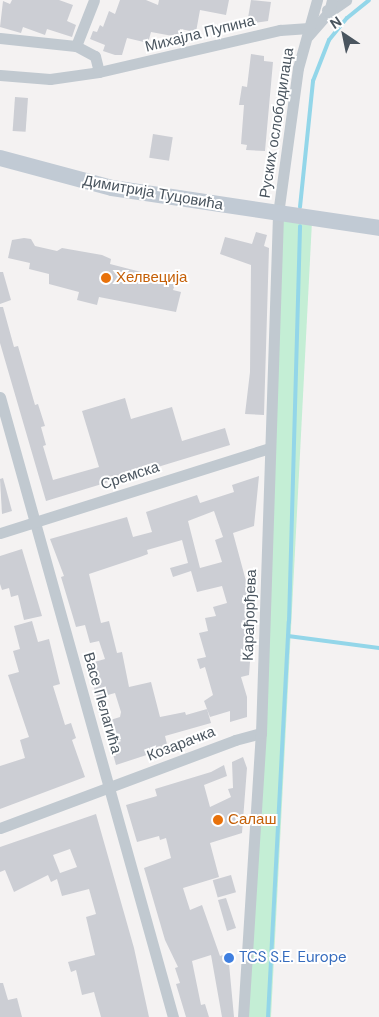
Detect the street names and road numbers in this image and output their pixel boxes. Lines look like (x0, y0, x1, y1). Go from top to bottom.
street label: Михајла Пупина (143, 12, 257, 56)
street label: Руских ослободилаца (256, 46, 298, 200)
street label: Димитрија Туцовића (81, 172, 225, 214)
street label: Сремска (98, 458, 162, 494)
street label: Карађорђева (239, 569, 261, 661)
street label: Васе Пелагића (79, 650, 125, 756)
street label: Козарачка (144, 723, 218, 765)

